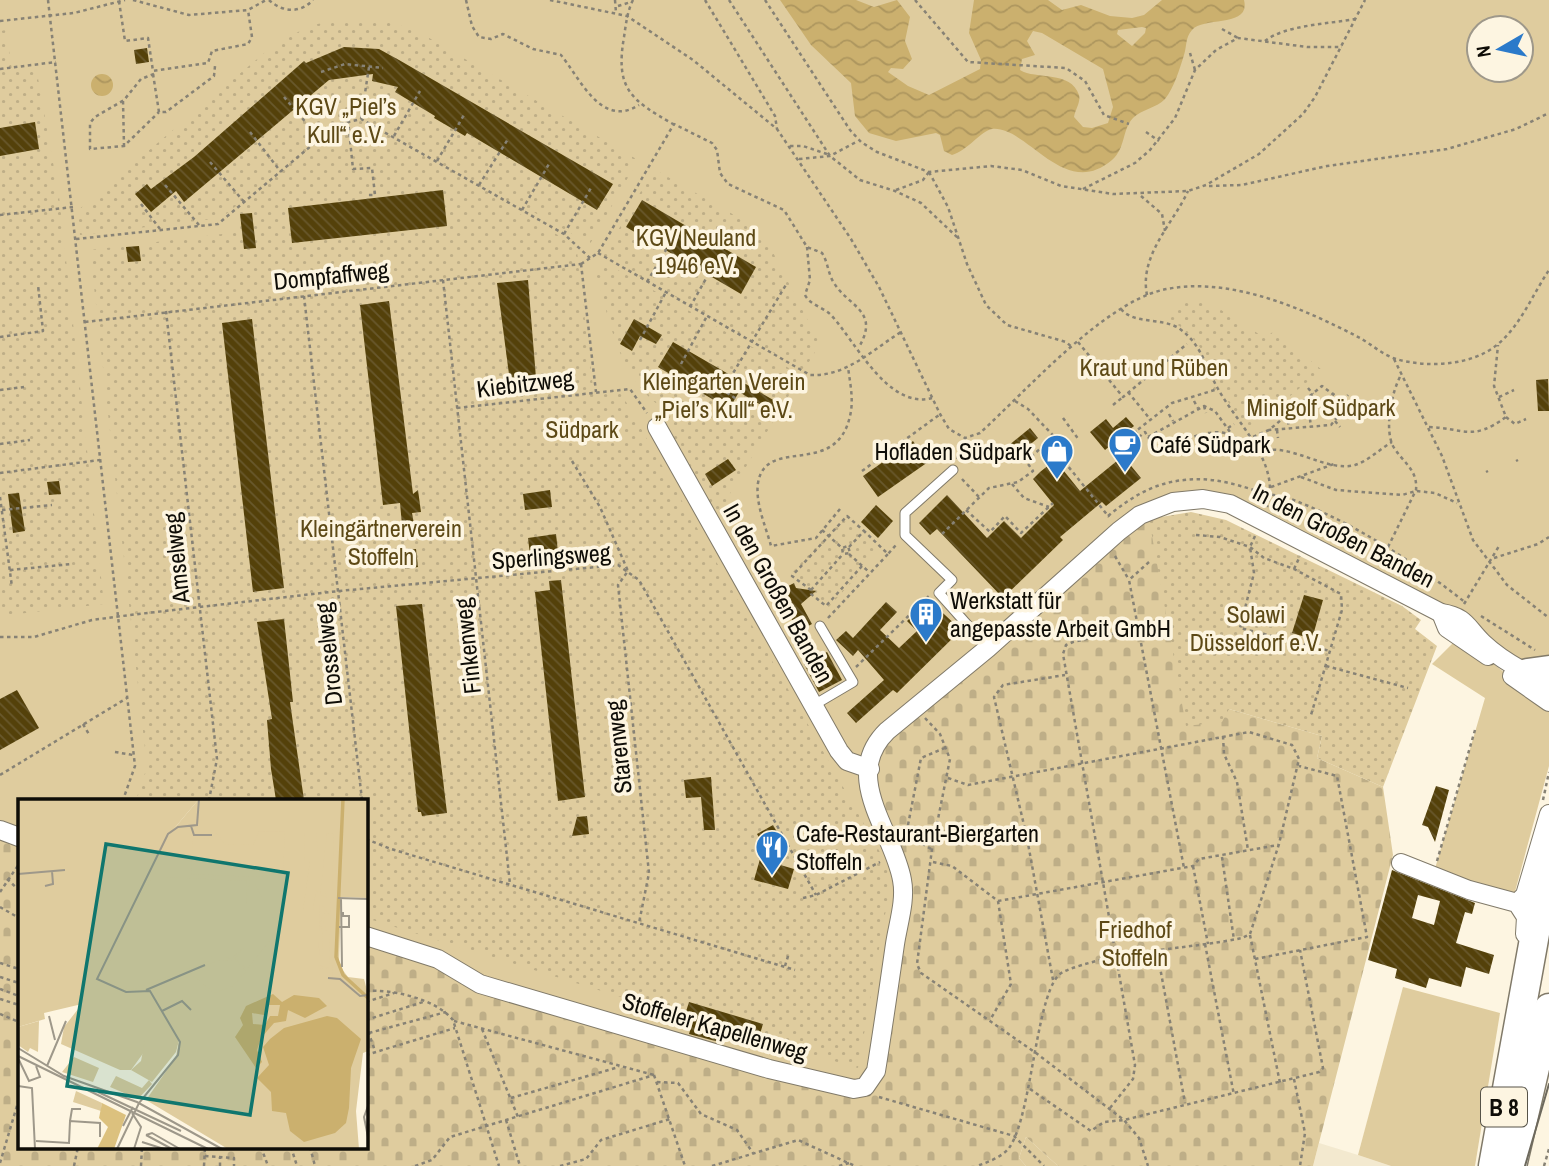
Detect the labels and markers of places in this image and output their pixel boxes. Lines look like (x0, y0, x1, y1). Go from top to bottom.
cafe icon: Café Südpark (1106, 425, 1144, 474)
place label: Café Südpark (1150, 428, 1270, 460)
shop icon: Hofladen Südpark (1038, 432, 1076, 481)
place label: Hofladen Südpark (874, 435, 1032, 467)
place label: Werkstatt für angepasste Arbeit GmbH (950, 584, 1171, 644)
building icon: Werkstatt für angepasste Arbeit GmbH (907, 595, 945, 644)
place label: Cafe-Restaurant-Biergarten Stoffeln (796, 817, 1039, 877)
restaurant icon: Cafe-Restaurant-Biergarten Stoffeln (753, 828, 791, 877)

